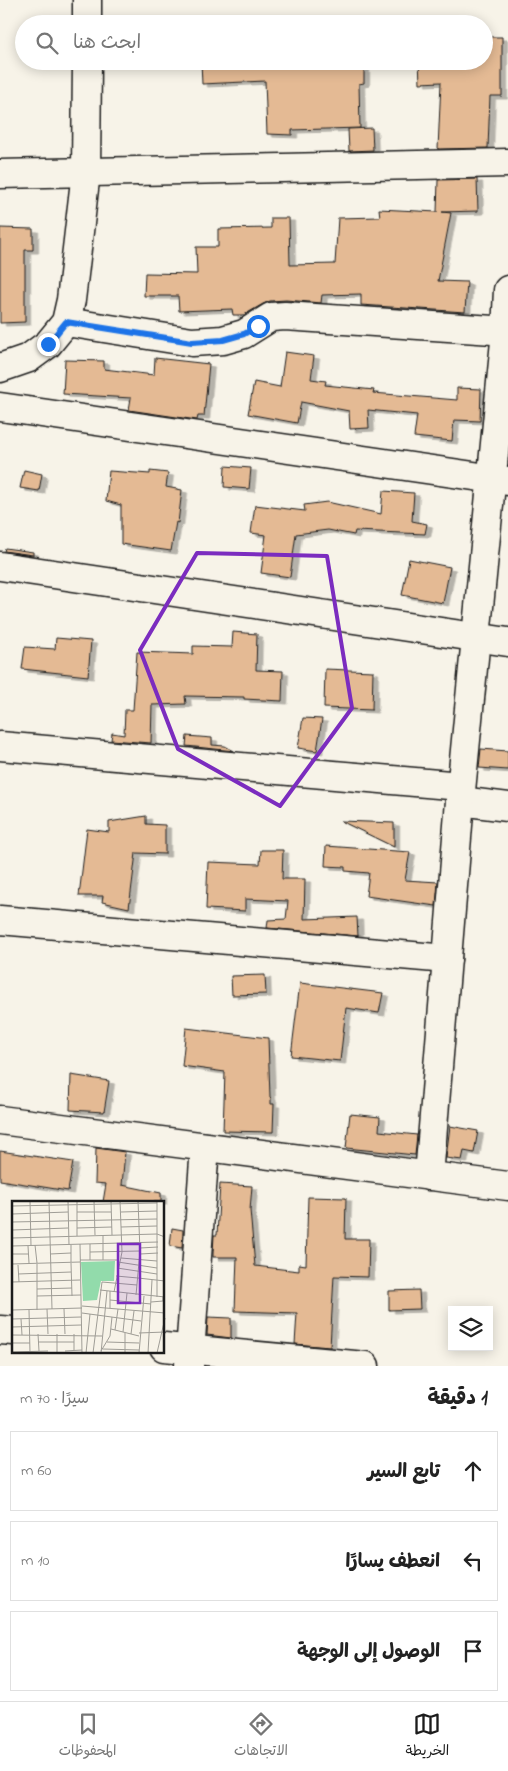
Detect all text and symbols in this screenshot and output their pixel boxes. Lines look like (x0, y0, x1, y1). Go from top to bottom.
search box (15, 15, 493, 70)
icon: search (33, 29, 61, 57)
text: ابحث هنا (73, 30, 141, 57)
route start (247, 315, 270, 338)
route end (37, 333, 60, 356)
inset map (12, 1201, 165, 1354)
map controls (448, 1306, 493, 1351)
button: layers (448, 1306, 493, 1351)
text: 1 دقيقة (428, 1384, 488, 1414)
text: سيرًا · 70 m (20, 1387, 89, 1411)
icon: ahead (459, 1457, 487, 1485)
text: 60 m (21, 1459, 51, 1483)
text: تابع السير (368, 1459, 440, 1486)
icon: left (459, 1547, 487, 1575)
text: 10 m (21, 1549, 49, 1573)
text: انعطف يسارًا (345, 1549, 440, 1576)
icon: arrive (459, 1637, 487, 1665)
text: الوصول إلى الوجهة (297, 1639, 440, 1666)
tab: المحفوظات (59, 1710, 116, 1763)
tab: الاتجاهات (234, 1710, 288, 1763)
tab: الخريطة (406, 1710, 449, 1763)

